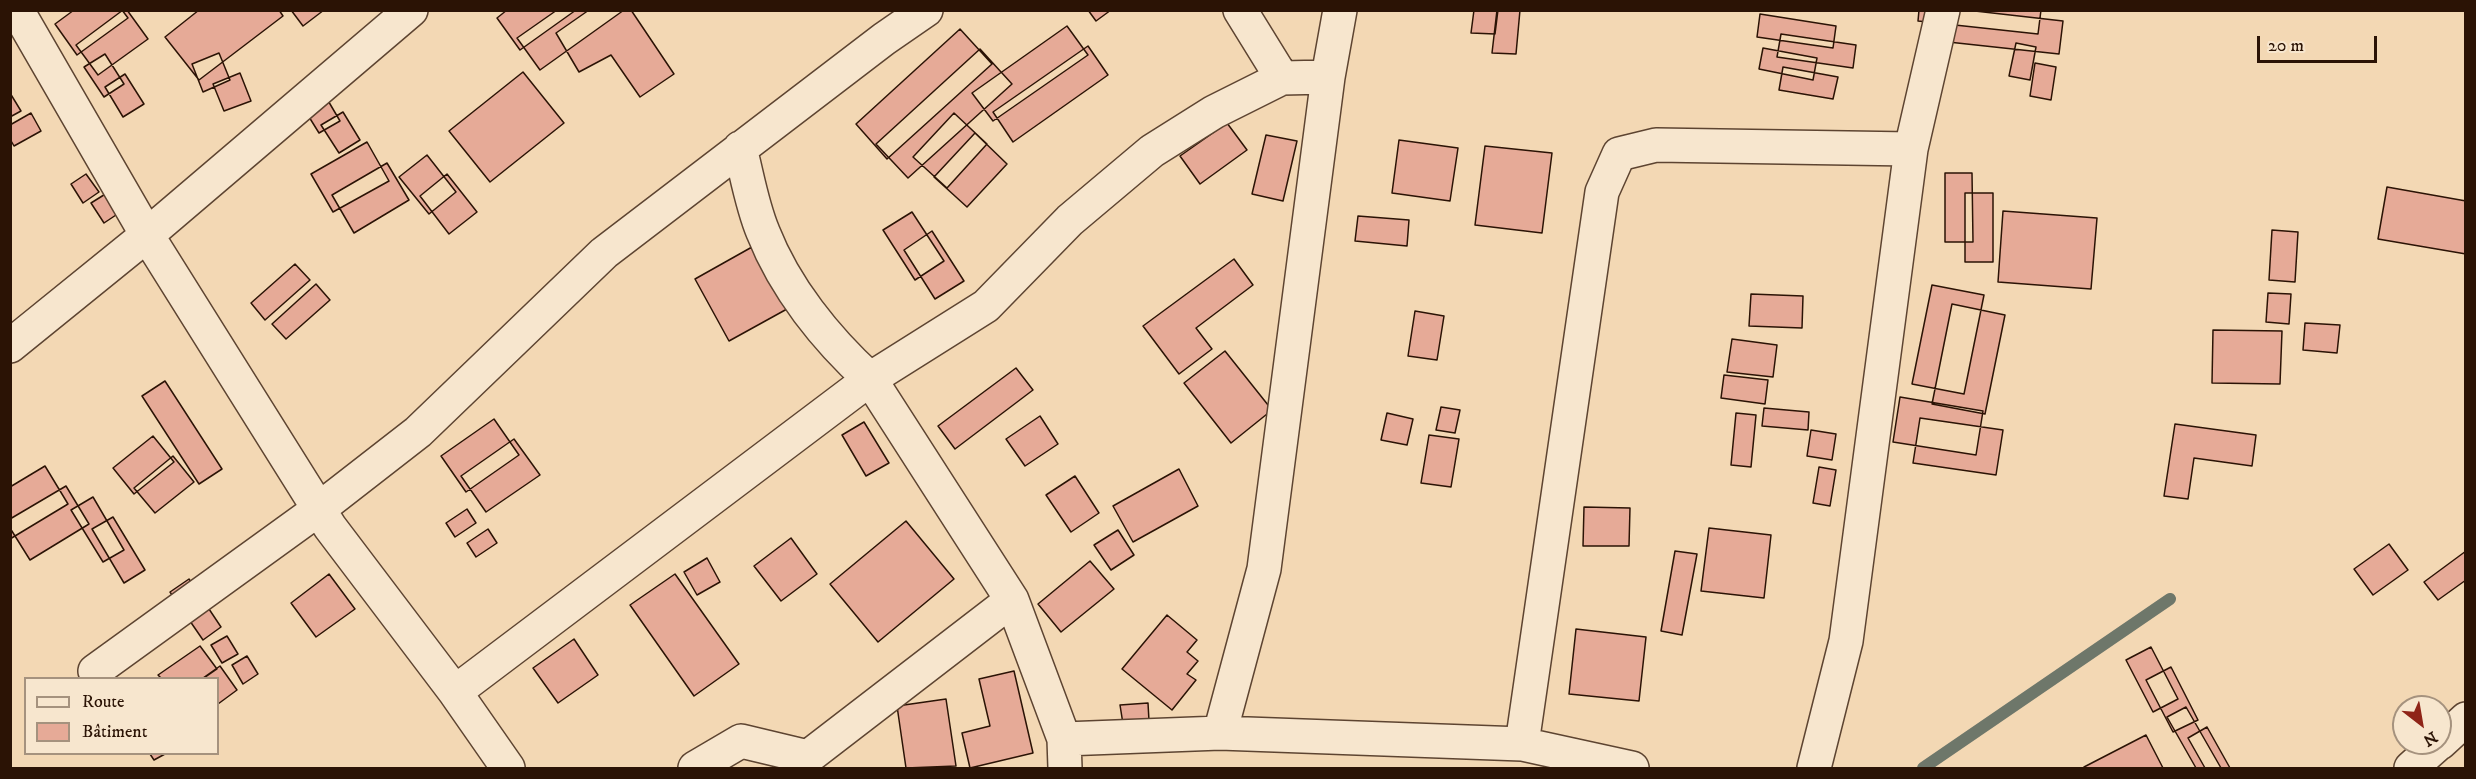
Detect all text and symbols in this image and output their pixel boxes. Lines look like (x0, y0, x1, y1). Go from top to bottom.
scale bar (2260, 24, 2380, 62)
text: 20 m (2268, 35, 2304, 57)
legend (24, 677, 219, 755)
text: Route (82, 691, 125, 713)
north arrow (2392, 695, 2452, 755)
text: Bâtiment (82, 721, 147, 743)
text: N (2419, 727, 2441, 751)

